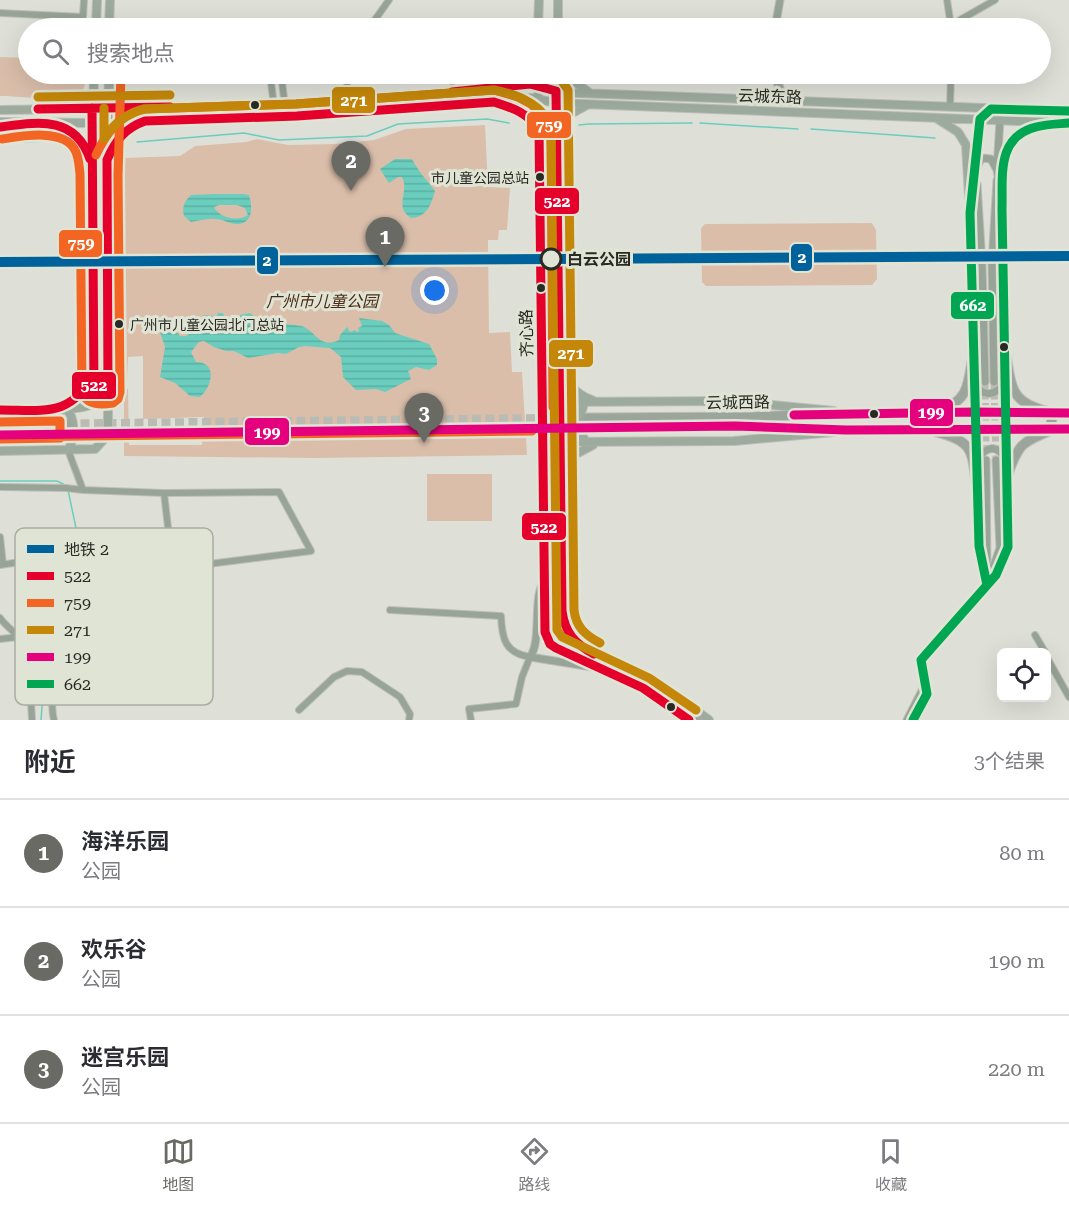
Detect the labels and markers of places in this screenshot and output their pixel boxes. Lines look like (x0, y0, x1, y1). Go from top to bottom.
unlabelled marker (249, 99, 261, 111)
pin: 2 (332, 142, 370, 191)
place label: 市儿童公园总站 (431, 170, 529, 186)
marker: 市儿童公园总站 (534, 171, 546, 183)
pin: 1 (366, 218, 404, 267)
marker: 白云公园 (540, 248, 562, 270)
place label: 白云公园 (567, 250, 631, 269)
unlabelled marker (535, 282, 547, 294)
place label: 广州市儿童公园北门总站 (130, 317, 284, 333)
marker: 广州市儿童公园北门总站 (113, 318, 125, 330)
unlabelled marker (998, 341, 1010, 353)
pin: 3 (404, 394, 444, 443)
unlabelled marker (868, 408, 880, 420)
unlabelled marker (665, 701, 677, 713)

